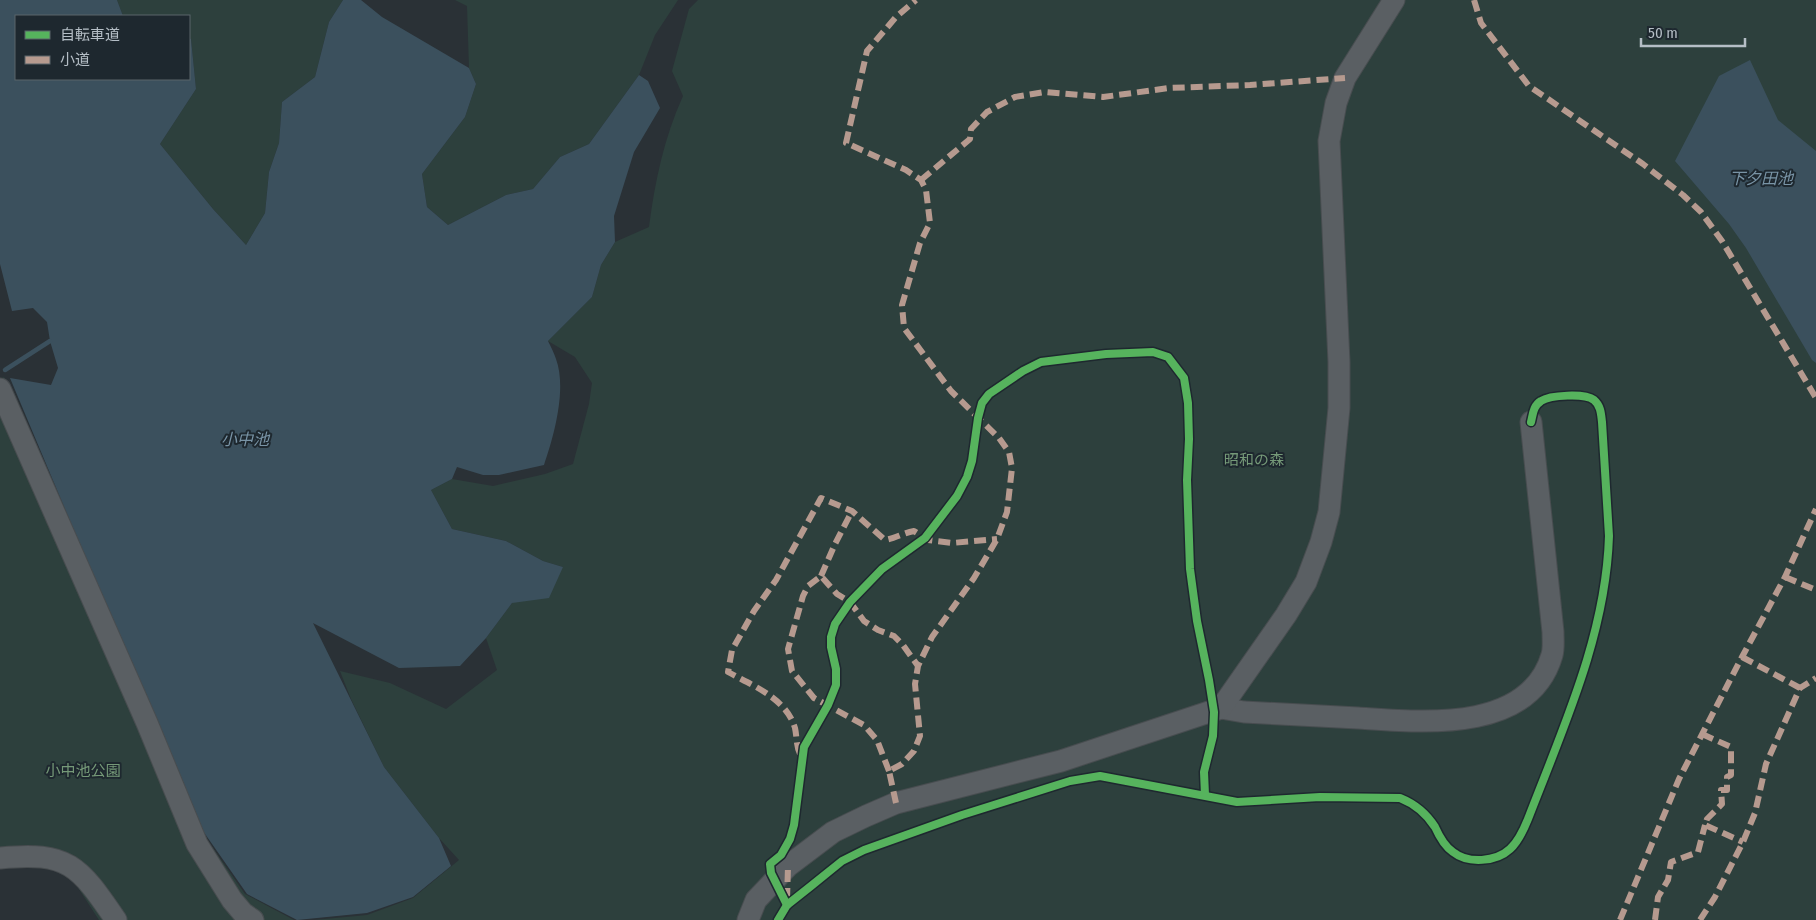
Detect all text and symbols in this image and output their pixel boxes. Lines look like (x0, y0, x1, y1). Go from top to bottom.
legend (15, 15, 190, 80)
scale bar (1641, 15, 1745, 47)
text: 50 m (1648, 24, 1678, 42)
text: 自転車道 (60, 26, 120, 44)
text: 小道 (60, 51, 90, 69)
water label: 下夕田池 (1729, 169, 1795, 188)
water label: 小中池 (221, 430, 271, 449)
park label: 昭和の森 (1224, 451, 1284, 469)
park label: 小中池公園 (45, 762, 121, 780)

